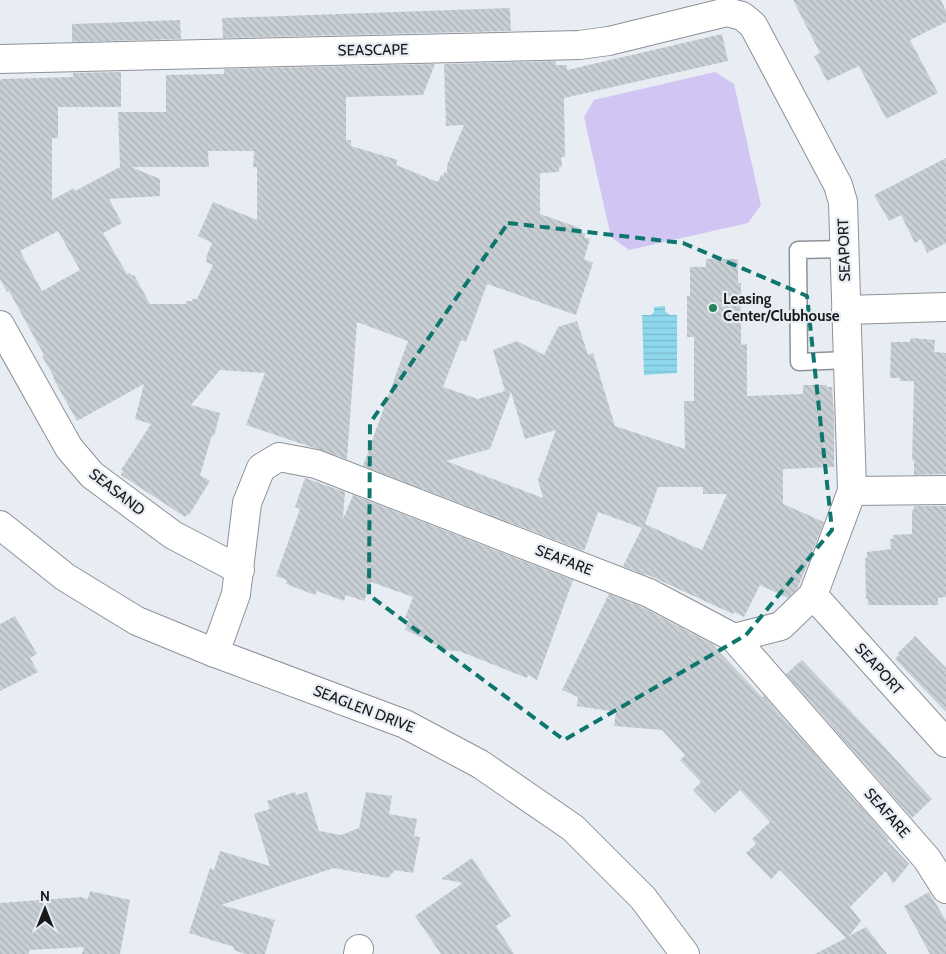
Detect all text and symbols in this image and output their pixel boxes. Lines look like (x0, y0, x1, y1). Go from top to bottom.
street label: SEASCAPE (338, 40, 408, 60)
street label: SEAPORT (834, 218, 854, 282)
place label: Leasing Center/Clubhouse (723, 290, 840, 325)
marker: Leasing Center/Clubhouse (707, 302, 719, 314)
street label: SEASAND (86, 465, 149, 519)
street label: SEAFARE (533, 541, 595, 579)
street label: SEAPORT (851, 639, 907, 699)
street label: SEAGLEN DRIVE (311, 681, 417, 737)
street label: SEAFARE (861, 784, 913, 842)
north arrow (20, 884, 70, 934)
text: N (40, 887, 50, 905)

